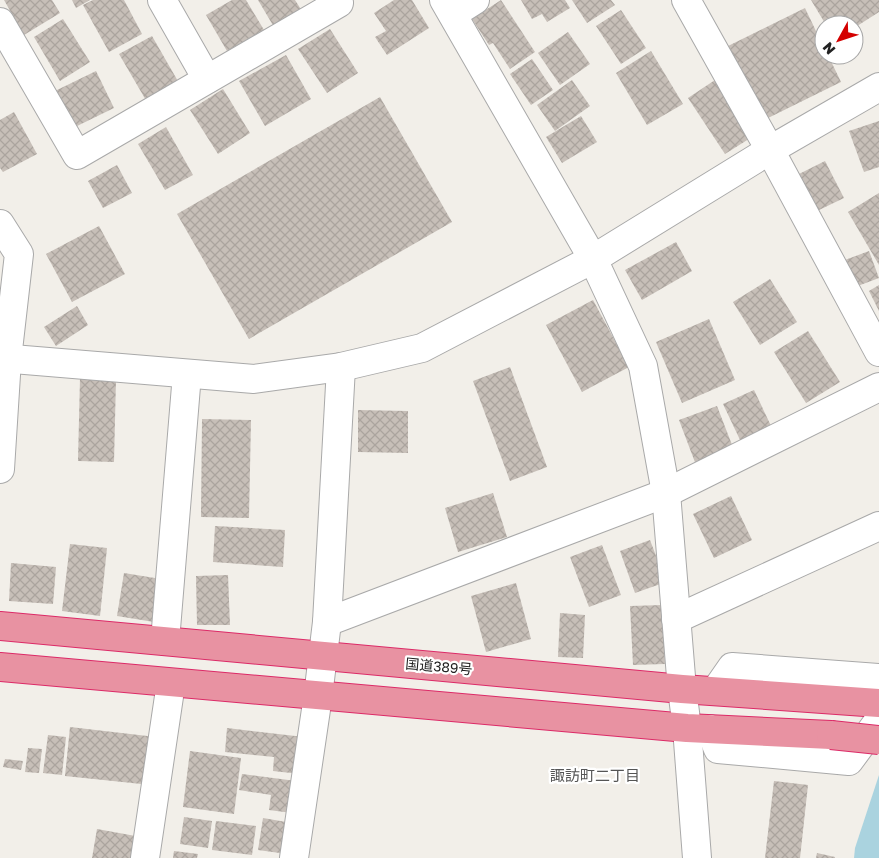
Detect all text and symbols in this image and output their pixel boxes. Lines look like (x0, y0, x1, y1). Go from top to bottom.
north arrow (814, 15, 864, 65)
text: N (819, 39, 839, 58)
street label: 国道389号 (405, 655, 473, 677)
district label: 諏訪町二丁目 (550, 766, 640, 784)

